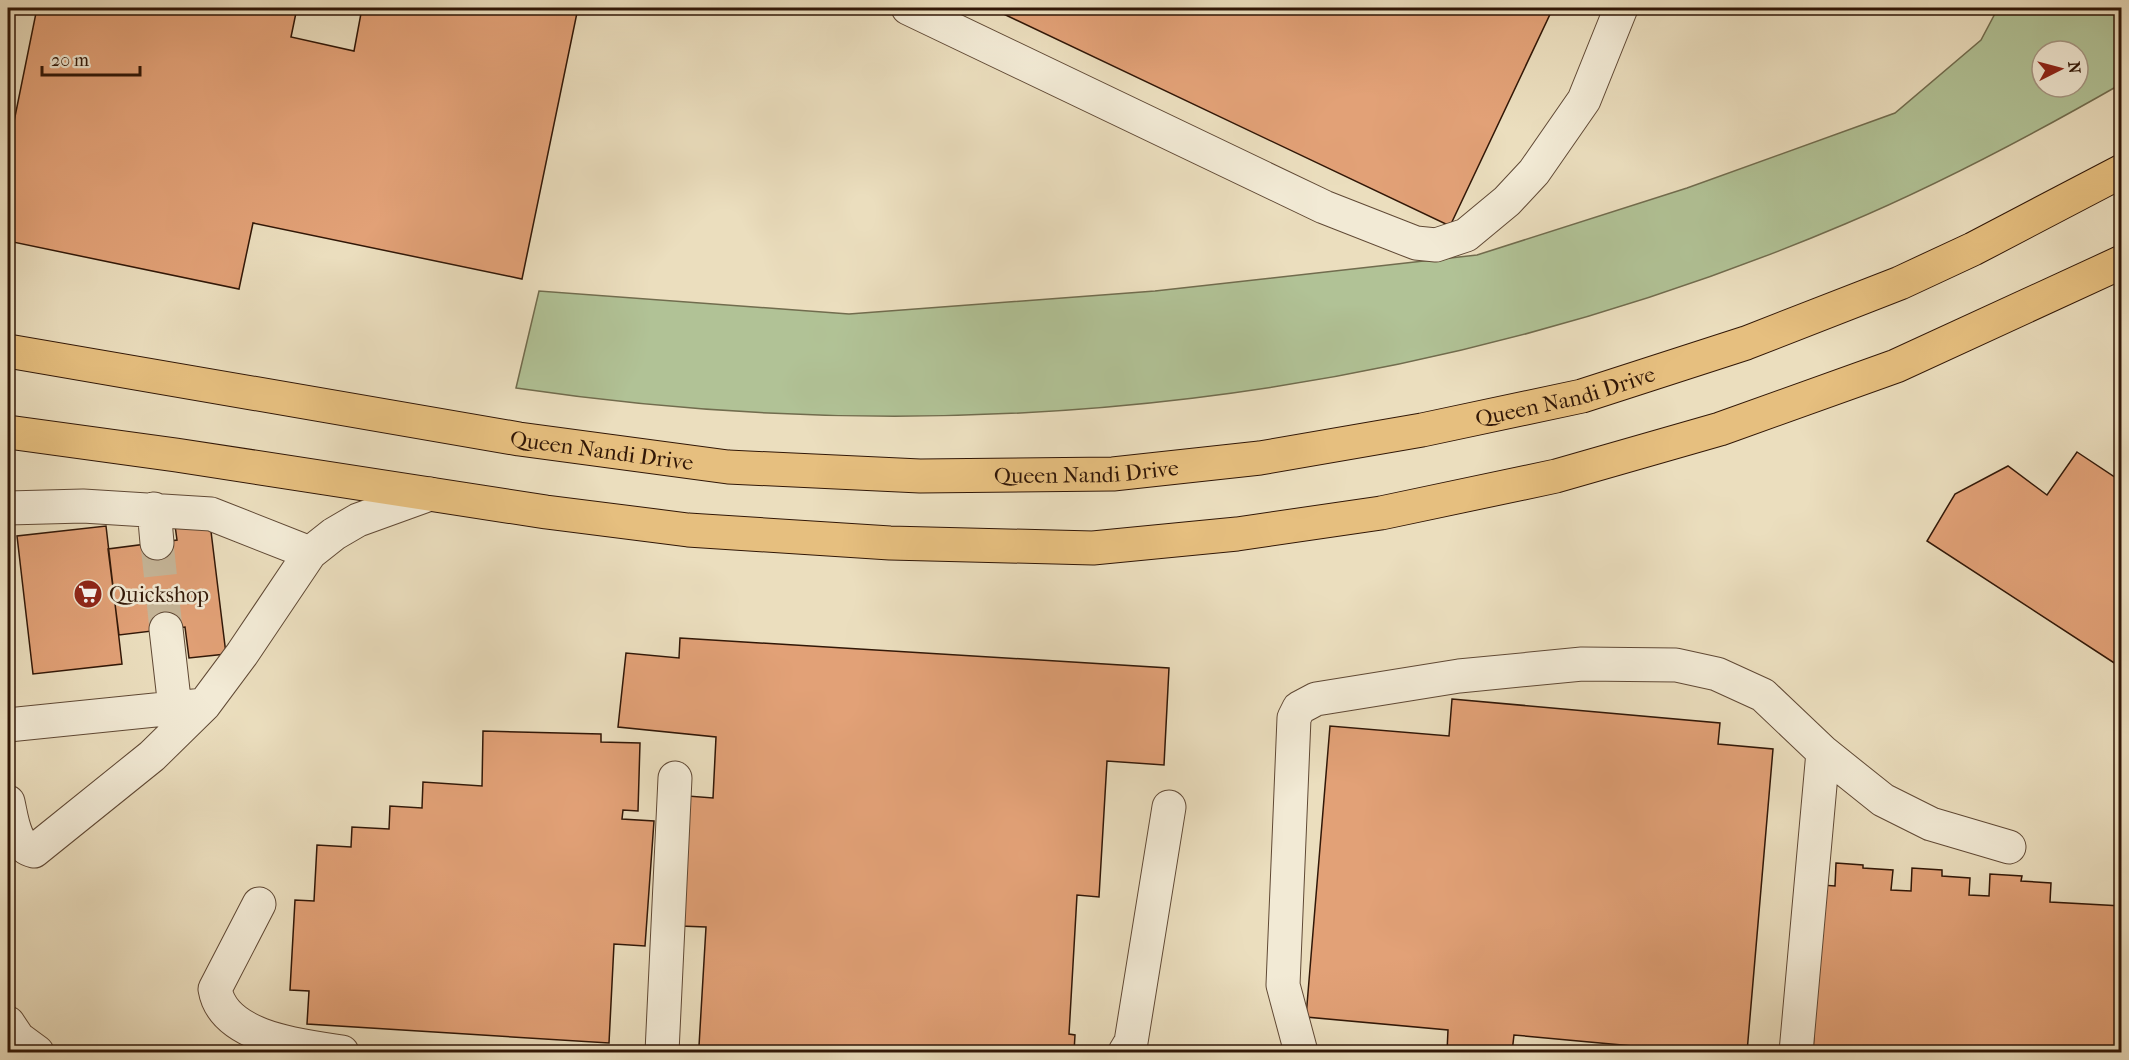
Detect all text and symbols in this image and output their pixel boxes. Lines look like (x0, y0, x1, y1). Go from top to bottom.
scale bar (42, 39, 140, 77)
north arrow (2030, 39, 2090, 99)
text: 20 m (51, 50, 89, 71)
text: N (2064, 60, 2085, 75)
street label: Queen Nandi Drive (1473, 361, 1659, 432)
street label: Queen Nandi Drive (508, 426, 695, 476)
street label: Queen Nandi Drive (994, 455, 1180, 489)
supermarket icon: Quickshop (72, 578, 104, 610)
place label: Quickshop (109, 582, 209, 608)

